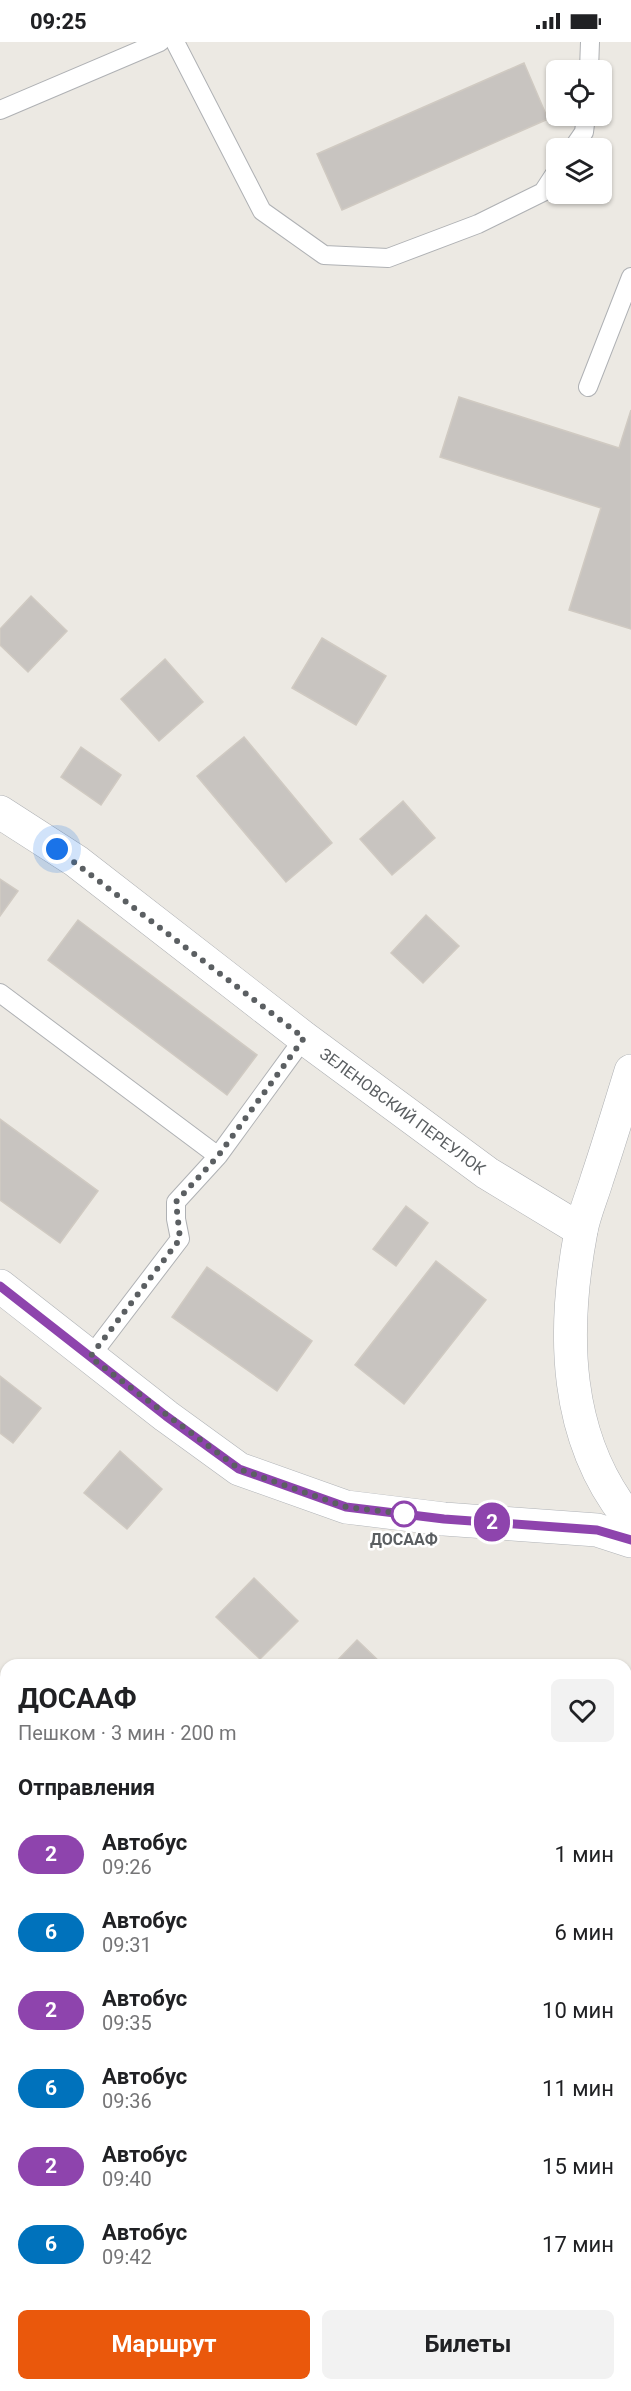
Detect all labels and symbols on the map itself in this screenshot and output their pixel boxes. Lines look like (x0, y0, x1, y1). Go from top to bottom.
your location (42, 834, 72, 864)
street label: ЗЕЛЕНОВСКИЙ ПЕРЕУЛОК (316, 1044, 490, 1179)
marker: ДОСААФ (391, 1501, 417, 1527)
line badge: 2 (472, 1502, 512, 1542)
place label: ДОСААФ (370, 1530, 438, 1549)

